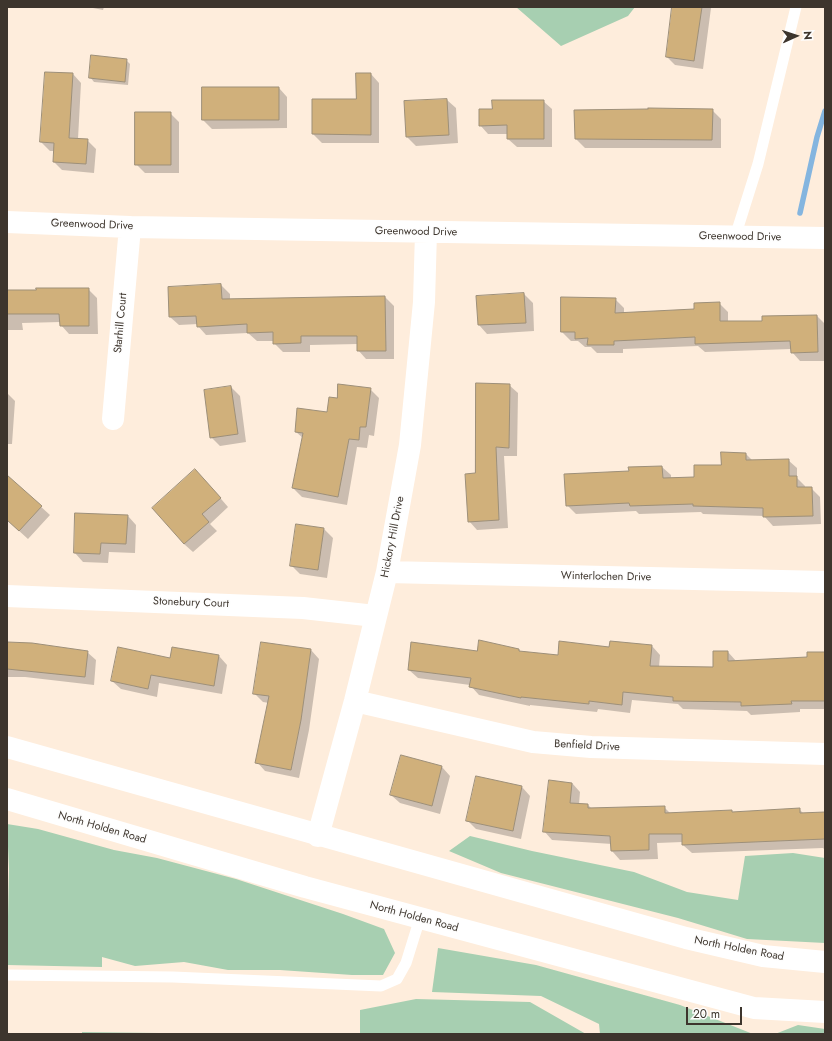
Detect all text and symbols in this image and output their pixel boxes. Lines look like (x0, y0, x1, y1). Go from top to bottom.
north arrow (776, 16, 816, 56)
text: N (800, 31, 816, 40)
street label: Greenwood Drive (51, 217, 133, 233)
street label: Greenwood Drive (375, 225, 457, 239)
street label: Greenwood Drive (699, 230, 781, 244)
street label: Starhill Court (112, 292, 130, 354)
street label: Hickory Hill Drive (379, 495, 407, 579)
street label: Winterlochen Drive (561, 570, 651, 584)
street label: Stonebury Court (153, 595, 229, 611)
street label: Benfield Drive (554, 738, 620, 754)
street label: North Holden Road (56, 809, 148, 847)
street label: North Holden Road (368, 899, 460, 935)
street label: North Holden Road (693, 934, 785, 964)
scale bar (688, 999, 744, 1025)
text: 20 m (693, 1005, 720, 1023)

